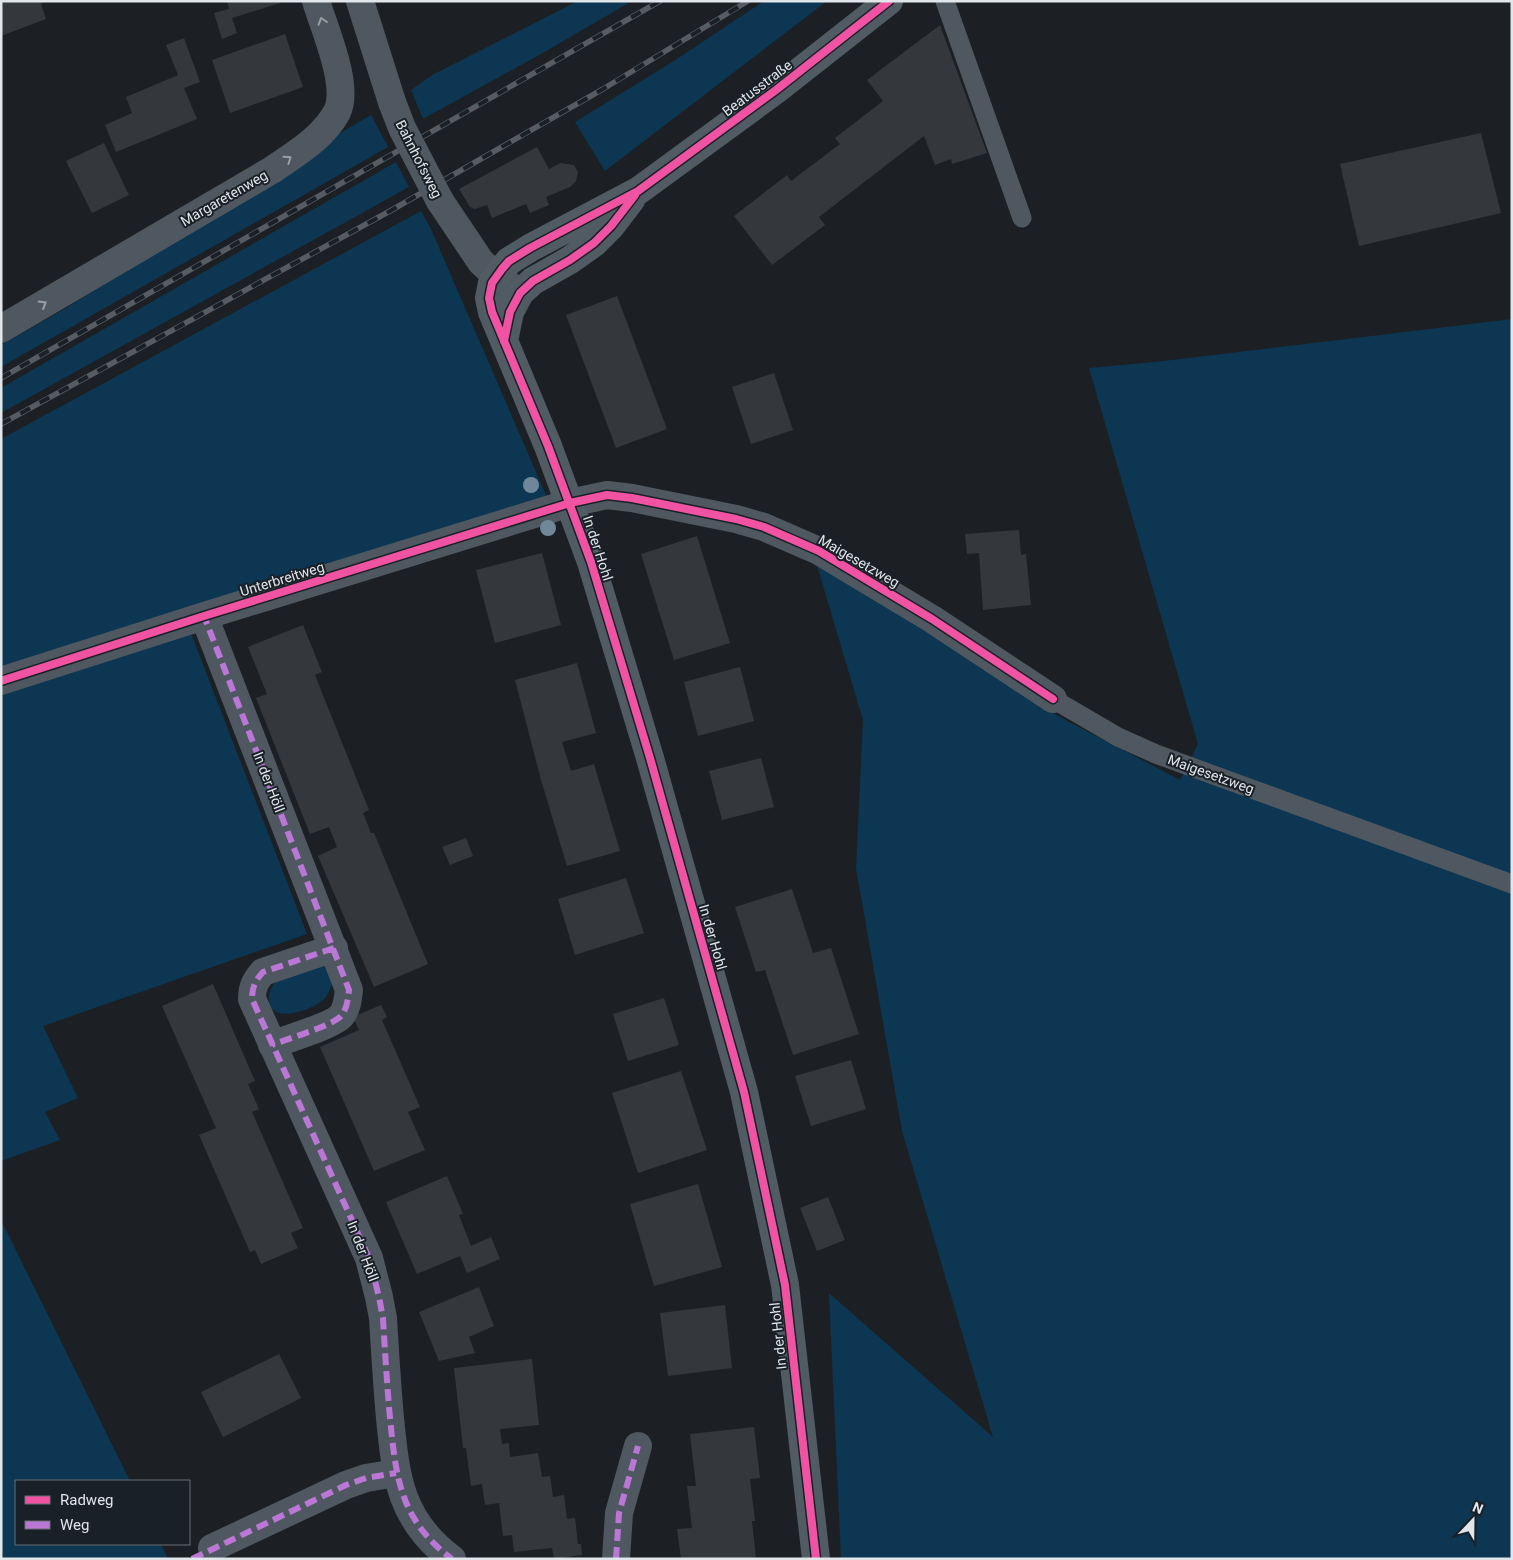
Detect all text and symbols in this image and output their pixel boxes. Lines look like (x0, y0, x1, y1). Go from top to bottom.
one-way arrow (318, 17, 328, 25)
street label: Beatusstraße (719, 57, 795, 119)
street label: Bahnhofsweg (392, 117, 446, 201)
one-way arrow (283, 155, 292, 165)
street label: Margaretenweg (178, 167, 270, 229)
one-way arrow (38, 301, 47, 311)
street label: In der Hohl (580, 513, 616, 583)
street label: Maigesetzweg (816, 531, 902, 591)
street label: Unterbreitweg (238, 559, 326, 599)
street label: In der Höll (250, 750, 288, 814)
street label: Maigesetzweg (1166, 751, 1256, 797)
street label: In der Hohl (696, 902, 730, 972)
street label: In der Höll (344, 1219, 382, 1283)
street label: In der Hohl (767, 1302, 789, 1370)
legend (15, 1480, 190, 1545)
text: Radweg (60, 1491, 114, 1509)
north arrow (1448, 1495, 1498, 1545)
text: N (1470, 1499, 1485, 1517)
text: Weg (60, 1516, 89, 1534)

